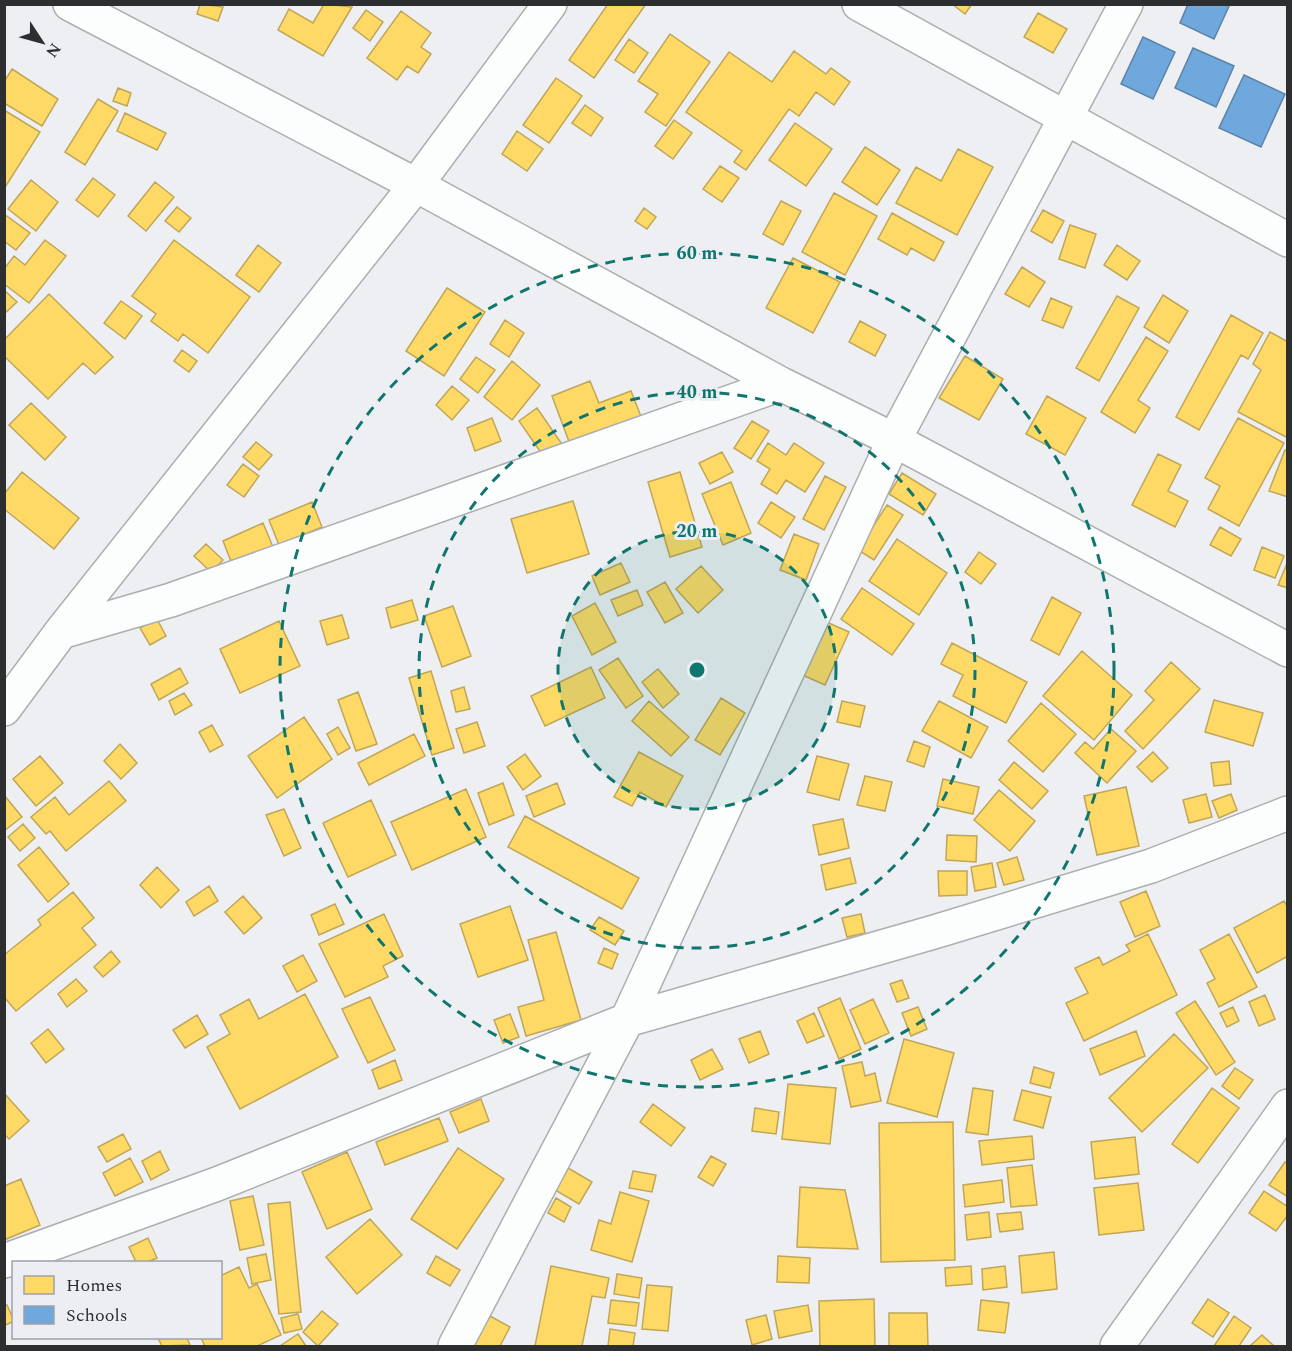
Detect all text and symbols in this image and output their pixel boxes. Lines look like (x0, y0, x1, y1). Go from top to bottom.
north arrow (12, 12, 72, 72)
text: N (40, 38, 67, 63)
text: 60 m (677, 240, 717, 267)
text: 40 m (677, 379, 717, 406)
text: 20 m (677, 518, 717, 545)
centre of rings (687, 660, 707, 680)
legend (12, 1261, 222, 1339)
text: Homes (66, 1272, 122, 1299)
text: Schools (66, 1302, 128, 1329)

